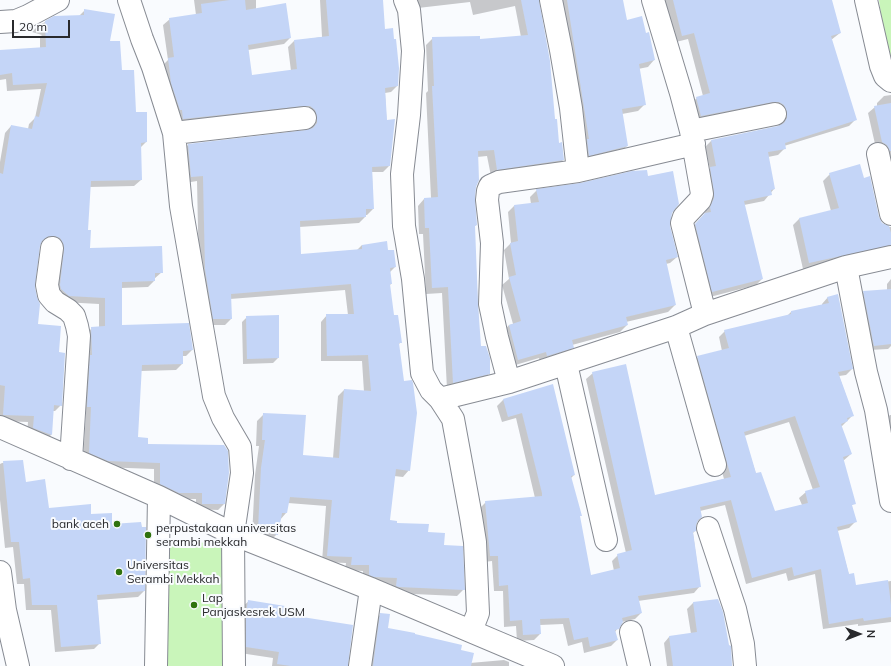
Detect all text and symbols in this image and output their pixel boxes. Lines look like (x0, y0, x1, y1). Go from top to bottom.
scale bar (14, 12, 72, 38)
text: 20 m (19, 19, 47, 34)
place label: bank aceh (52, 517, 109, 531)
marker: bank aceh (112, 519, 122, 529)
place label: perpustakaan universitas serambi mekkah (156, 521, 296, 549)
marker: perpustakaan universitas serambi mekkah (143, 530, 153, 540)
place label: Universitas Serambi Mekkah (127, 558, 220, 586)
marker: Universitas Serambi Mekkah (114, 567, 124, 577)
place label: Lap Panjaskesrek USM (202, 591, 305, 619)
marker: Lap Panjaskesrek USM (189, 600, 199, 610)
north arrow (839, 614, 879, 654)
text: N (864, 630, 878, 638)

